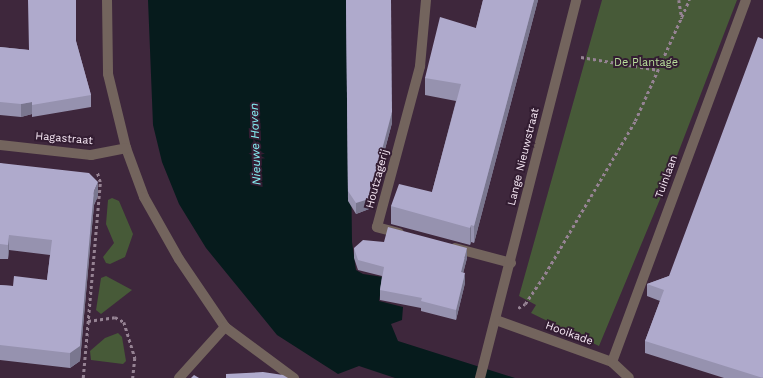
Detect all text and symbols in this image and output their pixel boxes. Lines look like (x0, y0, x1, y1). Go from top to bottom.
park label: De Plantage (614, 56, 678, 70)
water label: Nieuwe Haven (247, 103, 265, 185)
street label: Lange Nieuwstraat (505, 107, 543, 207)
street label: Hagastraat (35, 130, 93, 148)
street label: Houtzagerij (364, 148, 392, 210)
street label: Tuinlaan (653, 154, 681, 200)
street label: Hooikade (543, 319, 595, 349)

